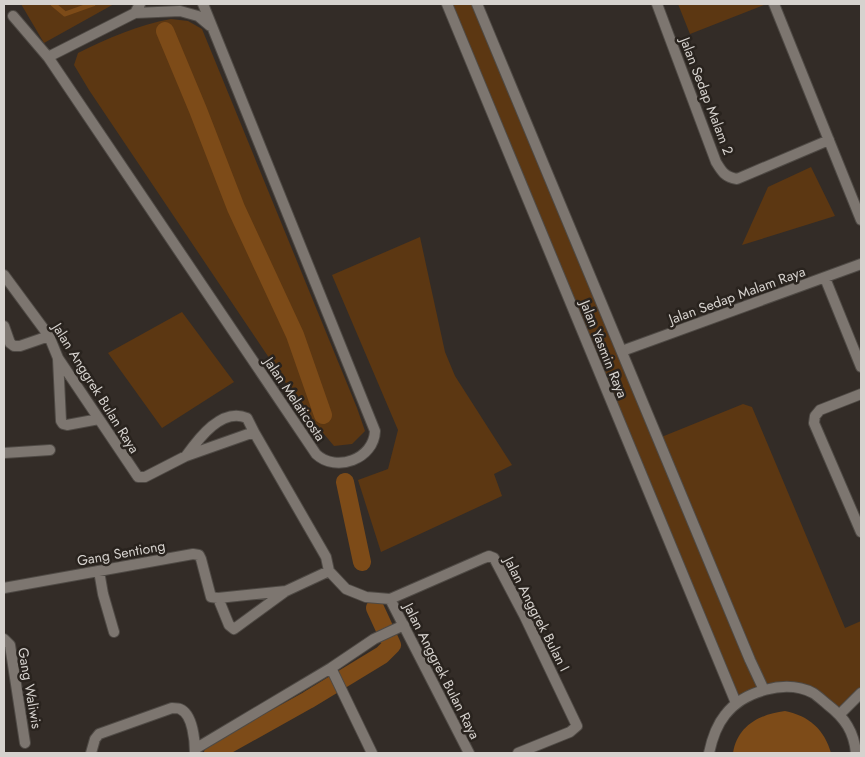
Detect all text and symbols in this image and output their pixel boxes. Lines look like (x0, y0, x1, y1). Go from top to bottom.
street label: Jalan Sedap Malam 2 (675, 32, 739, 158)
street label: Jalan Sedap Malam Raya (664, 261, 808, 330)
street label: Jalan Yasmin Raya (575, 295, 633, 401)
street label: Jalan Anggrek Bulan Raya (47, 317, 144, 457)
street label: Jalan Melaticosta (258, 351, 330, 445)
street label: Gang Sentiong (75, 535, 167, 571)
street label: Jalan Anggrek Bulan I (498, 551, 575, 675)
street label: Jalan Anggrek Bulan Raya (398, 598, 485, 743)
street label: Gang Waliwis (13, 646, 47, 730)

